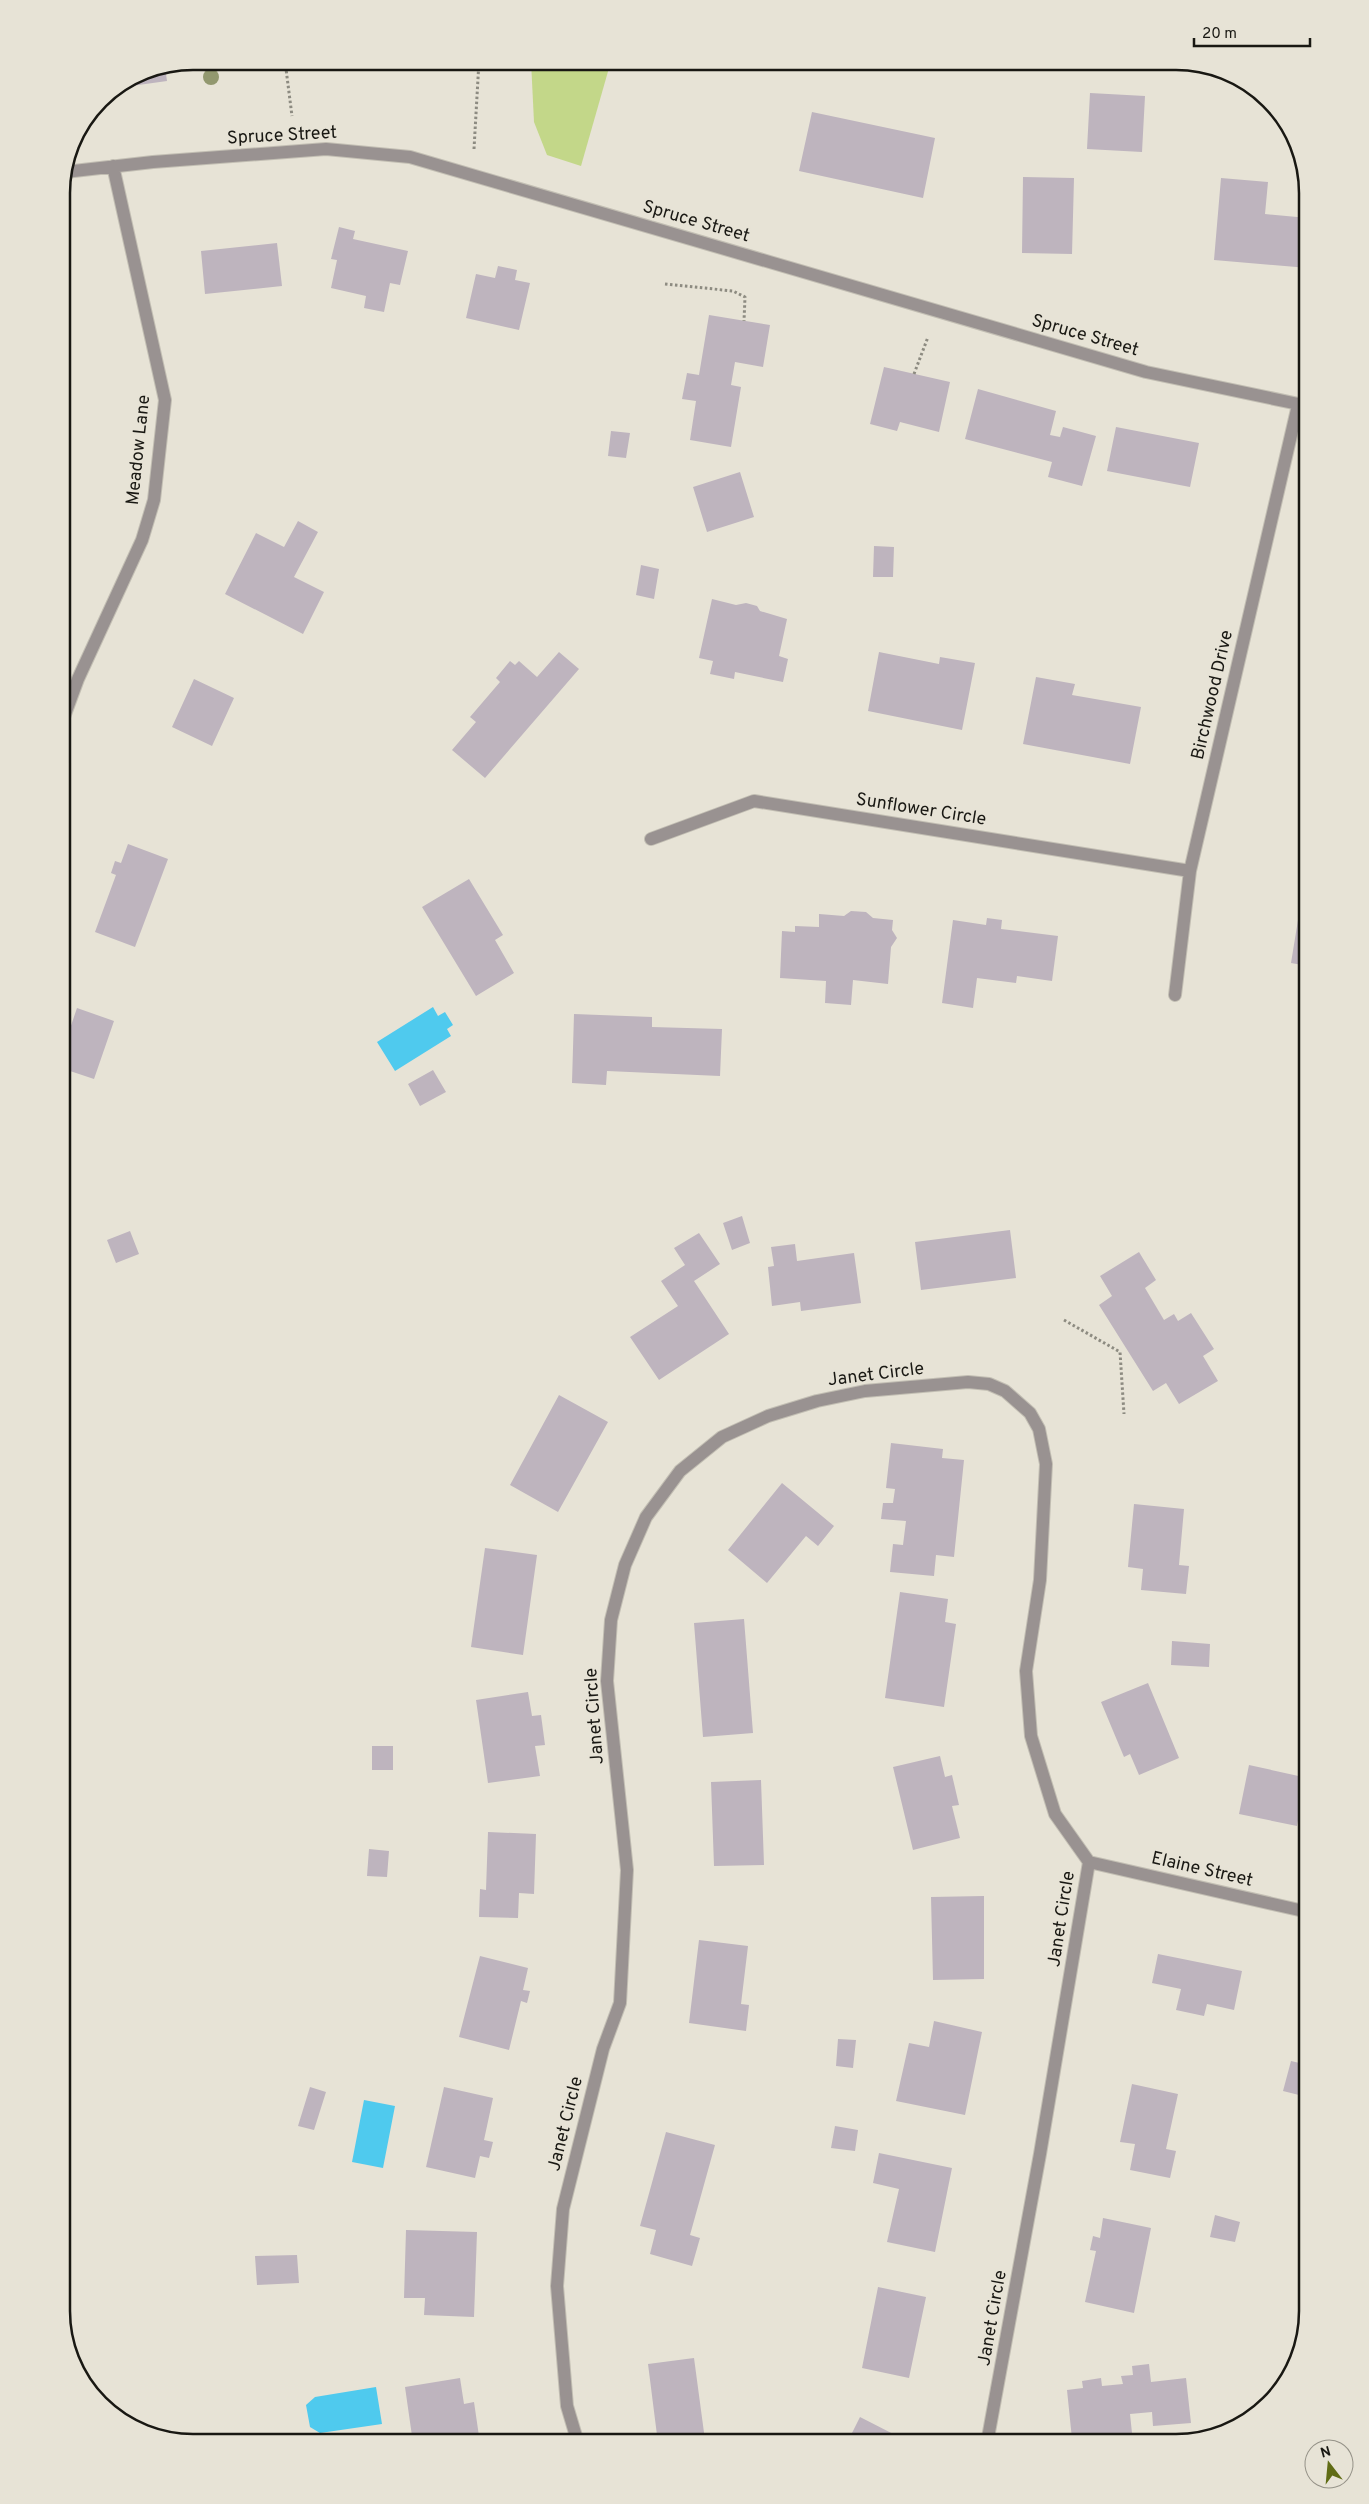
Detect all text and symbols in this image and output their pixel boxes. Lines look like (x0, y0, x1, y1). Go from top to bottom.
scale bar (1194, 15, 1310, 47)
text: 20 m (1202, 25, 1237, 44)
street label: Spruce Street (226, 122, 338, 150)
street label: Spruce Street (640, 196, 752, 248)
street label: Spruce Street (1029, 310, 1141, 362)
street label: Meadow Lane (122, 394, 156, 506)
street label: Birchwood Drive (1187, 628, 1239, 762)
street label: Sunflower Circle (854, 788, 988, 832)
street label: Janet Circle (827, 1358, 925, 1392)
street label: Janet Circle (580, 1667, 610, 1765)
street label: Elaine Street (1149, 1847, 1255, 1893)
street label: Janet Circle (1043, 1869, 1081, 1969)
street label: Janet Circle (543, 2074, 589, 2174)
street label: Janet Circle (973, 2268, 1013, 2368)
north arrow (1304, 2439, 1354, 2489)
text: N (1319, 2443, 1333, 2463)

